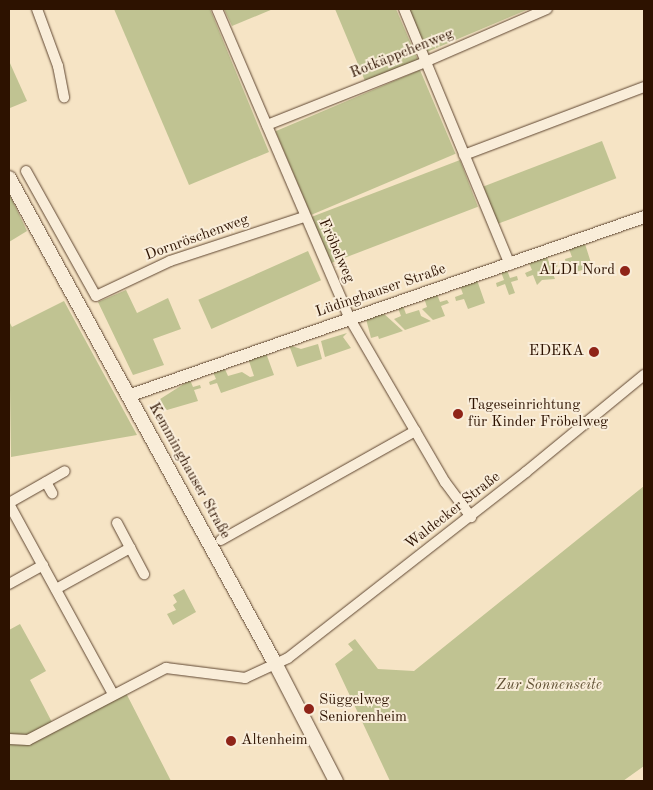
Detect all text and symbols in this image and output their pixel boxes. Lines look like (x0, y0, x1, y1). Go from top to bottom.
street label: Rotkäppchenweg (348, 25, 456, 83)
street label: Dornröschenweg (143, 211, 251, 265)
street label: Fröbelweg (314, 216, 358, 286)
street label: Lüdinghauser Straße (314, 260, 448, 322)
place label: ALDI Nord (539, 262, 615, 280)
marker: ALDI Nord (619, 265, 631, 277)
place label: EDEKA (529, 343, 584, 361)
marker: EDEKA (588, 346, 600, 358)
place label: Tageseinrichtung für Kinder Fröbelweg (468, 396, 608, 431)
street label: Kemminghauser Straße (144, 400, 234, 542)
marker: Tageseinrichtung für Kinder Fröbelweg (452, 408, 464, 420)
street label: Waldecker Straße (402, 468, 504, 554)
park label: Zur Sonnenseite (496, 677, 602, 695)
place label: Süggelweg Seniorenheim (319, 691, 407, 726)
marker: Süggelweg Seniorenheim (303, 703, 315, 715)
place label: Altenheim (241, 732, 308, 750)
marker: Altenheim (225, 735, 237, 747)

